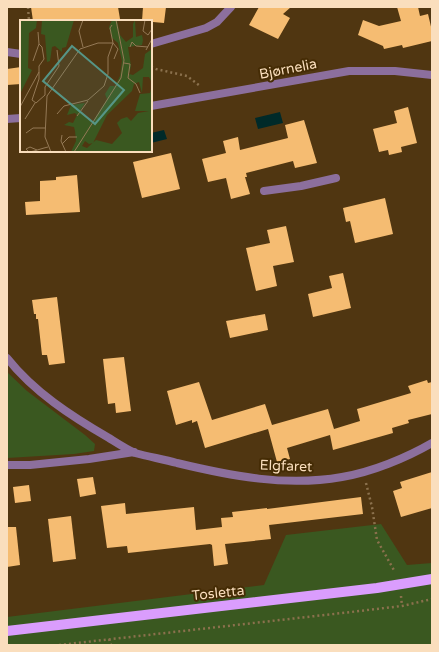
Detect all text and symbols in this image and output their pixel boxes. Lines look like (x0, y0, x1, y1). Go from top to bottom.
inset map (20, 20, 152, 152)
street label: Bjørnelia (258, 55, 318, 83)
street label: Elgfaret (259, 457, 313, 475)
street label: Tosletta (191, 582, 245, 604)

